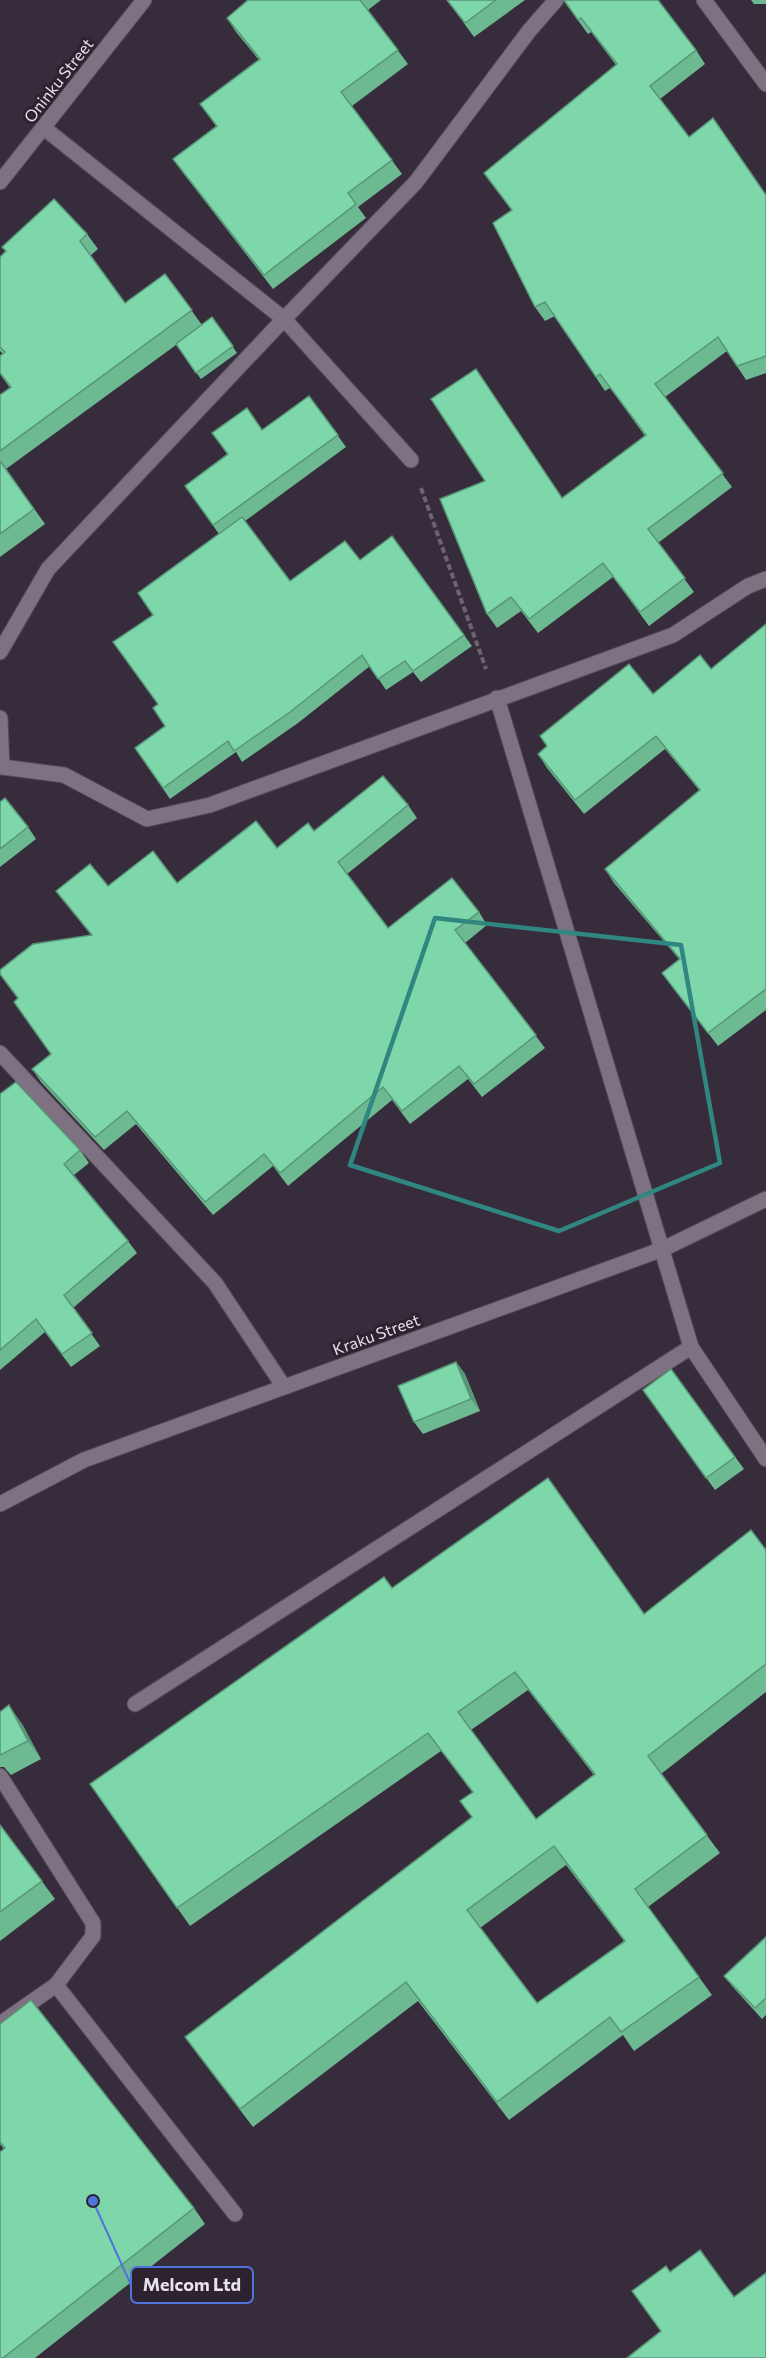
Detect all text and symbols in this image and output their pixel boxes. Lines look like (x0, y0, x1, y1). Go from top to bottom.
street label: Oninku Street (19, 34, 97, 126)
street label: Kraku Street (330, 1309, 423, 1359)
callout: Melcom Ltd (131, 2267, 253, 2303)
text: Melcom Ltd (143, 2273, 241, 2295)

